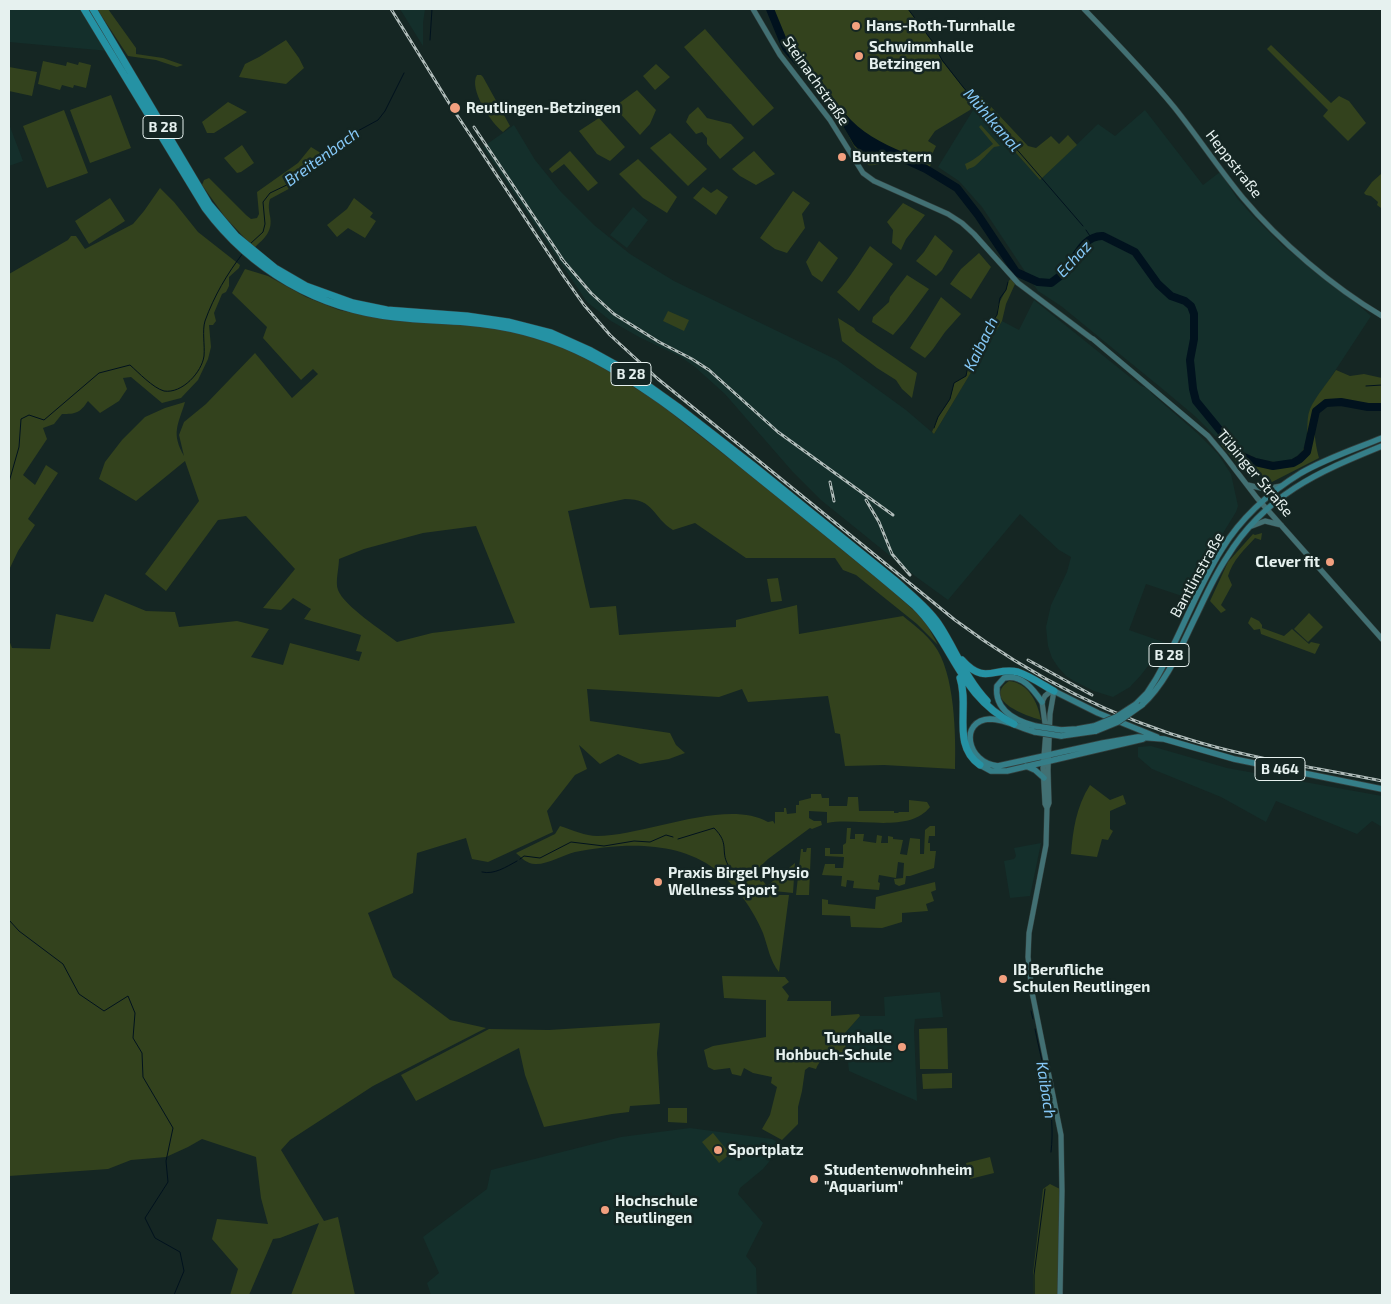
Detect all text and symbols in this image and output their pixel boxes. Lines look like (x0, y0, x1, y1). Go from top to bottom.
place label: Hans-Roth-Turnhalle (866, 17, 1015, 35)
marker: Hans-Roth-Turnhalle (850, 20, 862, 32)
street label: Steinachstraße (779, 33, 853, 129)
place label: Schwimmhalle Betzingen (869, 38, 974, 73)
marker: Schwimmhalle Betzingen (853, 50, 865, 62)
water label: Mühlkanal (959, 84, 1025, 156)
place label: Reutlingen-Betzingen (466, 99, 621, 117)
marker: Reutlingen-Betzingen (448, 101, 462, 115)
road number: B 28 (143, 115, 183, 138)
water label: Breitenbach (281, 123, 363, 191)
street label: Heppstraße (1202, 126, 1266, 202)
place label: Buntestern (852, 148, 932, 166)
marker: Buntestern (836, 151, 848, 163)
water label: Echaz (1052, 237, 1096, 281)
water label: Kaibach (960, 314, 1002, 374)
road number: B 28 (611, 362, 651, 386)
street label: Tübinger Straße (1213, 425, 1297, 521)
street label: Bantlinstraße (1166, 529, 1228, 621)
place label: Clever fit (1255, 553, 1320, 571)
marker: Clever fit (1324, 556, 1336, 568)
road number: B 28 (1149, 644, 1189, 666)
road number: B 464 (1255, 758, 1305, 781)
place label: Praxis Birgel Physio Wellness Sport (668, 864, 809, 899)
marker: Praxis Birgel Physio Wellness Sport (652, 876, 664, 888)
place label: IB Berufliche Schulen Reutlingen (1013, 961, 1150, 996)
marker: IB Berufliche Schulen Reutlingen (997, 973, 1009, 985)
place label: Turnhalle Hohbuch-Schule (775, 1029, 892, 1064)
marker: Turnhalle Hohbuch-Schule (896, 1041, 908, 1053)
water label: Kaibach (1032, 1060, 1060, 1120)
place label: Sportplatz (728, 1141, 804, 1159)
marker: Sportplatz (712, 1144, 724, 1156)
place label: Studentenwohnheim "Aquarium" (824, 1161, 972, 1196)
marker: Studentenwohnheim "Aquarium" (808, 1173, 820, 1185)
place label: Hochschule Reutlingen (615, 1192, 698, 1227)
marker: Hochschule Reutlingen (599, 1204, 611, 1216)

